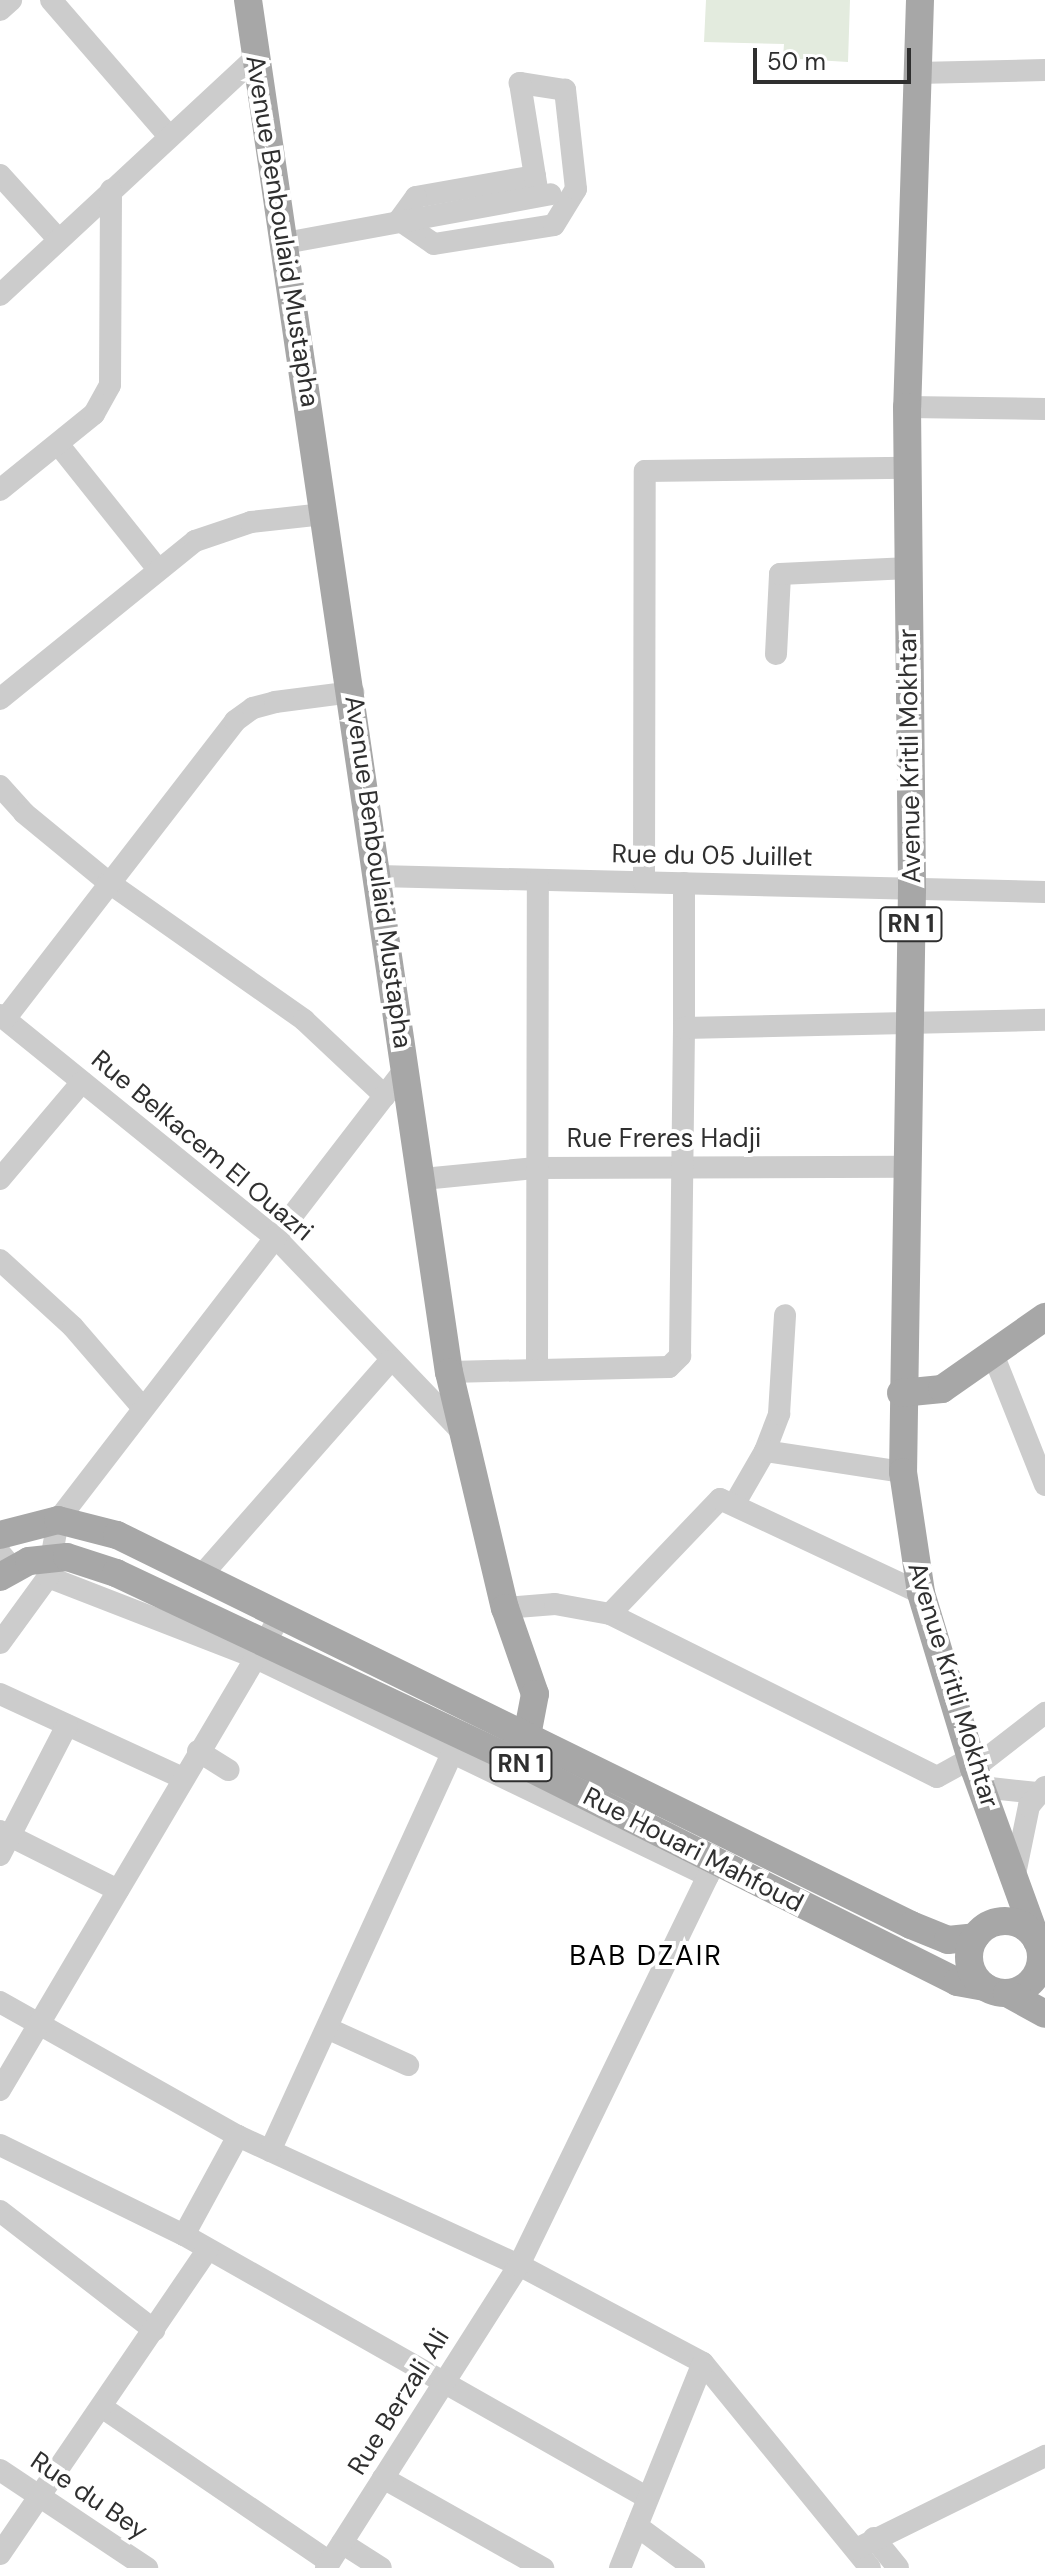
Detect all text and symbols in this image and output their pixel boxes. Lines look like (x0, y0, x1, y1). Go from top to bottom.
scale bar (757, 32, 915, 82)
text: 50 m (767, 46, 826, 77)
street label: Avenue Benboulaid Mustapha (239, 53, 325, 409)
street label: Avenue Kritli Mokhtar (892, 628, 928, 884)
street label: Avenue Benboulaid Mustapha (338, 694, 418, 1050)
street label: Rue du 05 Juillet (611, 839, 813, 873)
road number: RN 1 (879, 904, 943, 944)
street label: Rue Belkacem El Ouazri (85, 1044, 319, 1248)
street label: Rue Freres Hadji (567, 1123, 761, 1155)
street label: Avenue Kritli Mokhtar (901, 1559, 1005, 1811)
road number: RN 1 (489, 1744, 553, 1784)
street label: Rue Houari Mahfoud (578, 1781, 808, 1919)
district label: BAB DZAIR (569, 1939, 723, 1973)
street label: Rue Berzali Ali (342, 2323, 456, 2481)
street label: Rue du Bey (25, 2445, 153, 2547)

